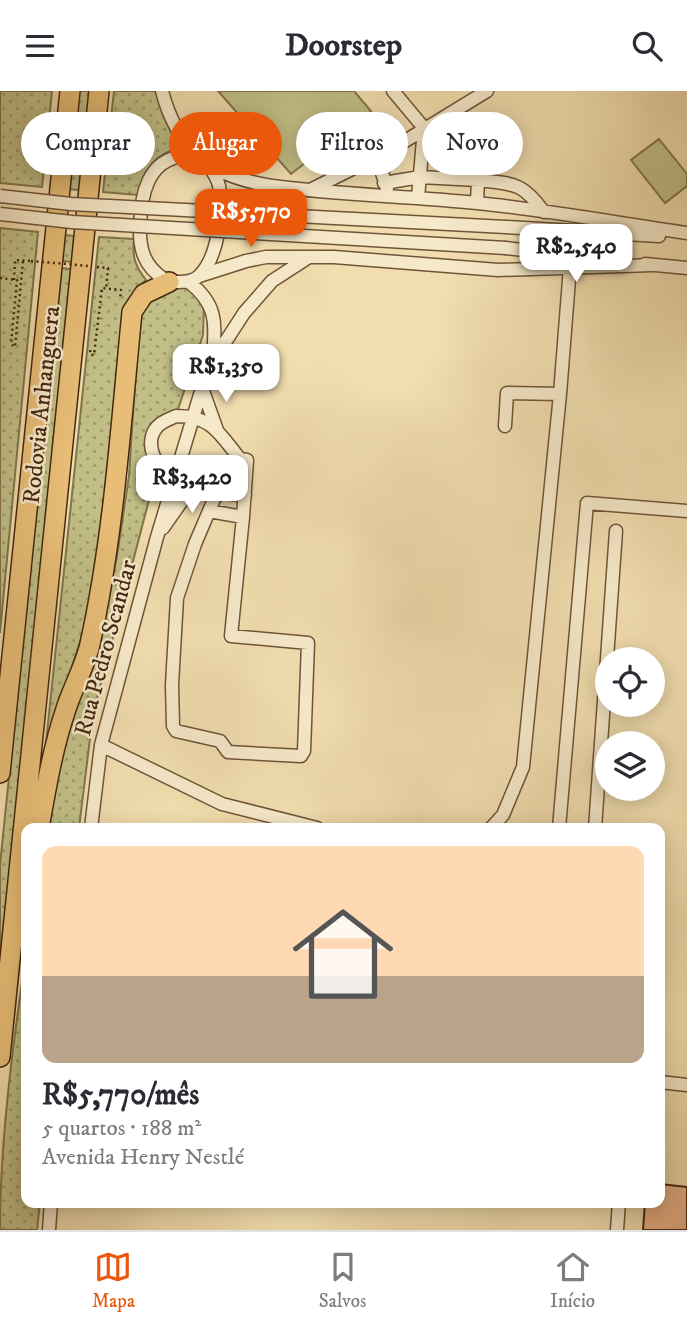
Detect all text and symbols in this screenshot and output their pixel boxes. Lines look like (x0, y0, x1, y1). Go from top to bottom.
text: Doorstep (285, 26, 402, 66)
icon: menu (21, 27, 59, 65)
icon: search (628, 27, 666, 65)
chip: Comprar (21, 112, 155, 175)
chip: Alugar (169, 112, 282, 175)
chip: Filtros (296, 112, 408, 175)
chip: Novo (422, 112, 523, 175)
pin: R$5,770 (186, 190, 316, 249)
text: R$5,770 (211, 197, 291, 226)
pin: R$2,540 (511, 225, 641, 284)
text: R$2,540 (535, 232, 617, 261)
street label: Rodovia Anhanguera (17, 304, 67, 505)
pin: R$1,350 (161, 345, 291, 404)
text: R$1,350 (189, 352, 263, 381)
pin: R$3,420 (127, 455, 257, 515)
text: R$3,420 (152, 463, 232, 492)
street label: Rua Pedro Scandar (68, 557, 144, 739)
map controls (595, 647, 665, 801)
button: locate (595, 647, 665, 717)
button: layers (595, 731, 665, 801)
icon: home (280, 891, 406, 1017)
text: R$5,770/mês (42, 1077, 199, 1114)
text: 5 quartos · 188 m² (42, 1114, 201, 1143)
text: Avenida Henry Nestlé (42, 1143, 244, 1172)
tab: Mapa (92, 1248, 135, 1313)
tab: Salvos (319, 1248, 366, 1313)
tab: Início (550, 1248, 595, 1313)

